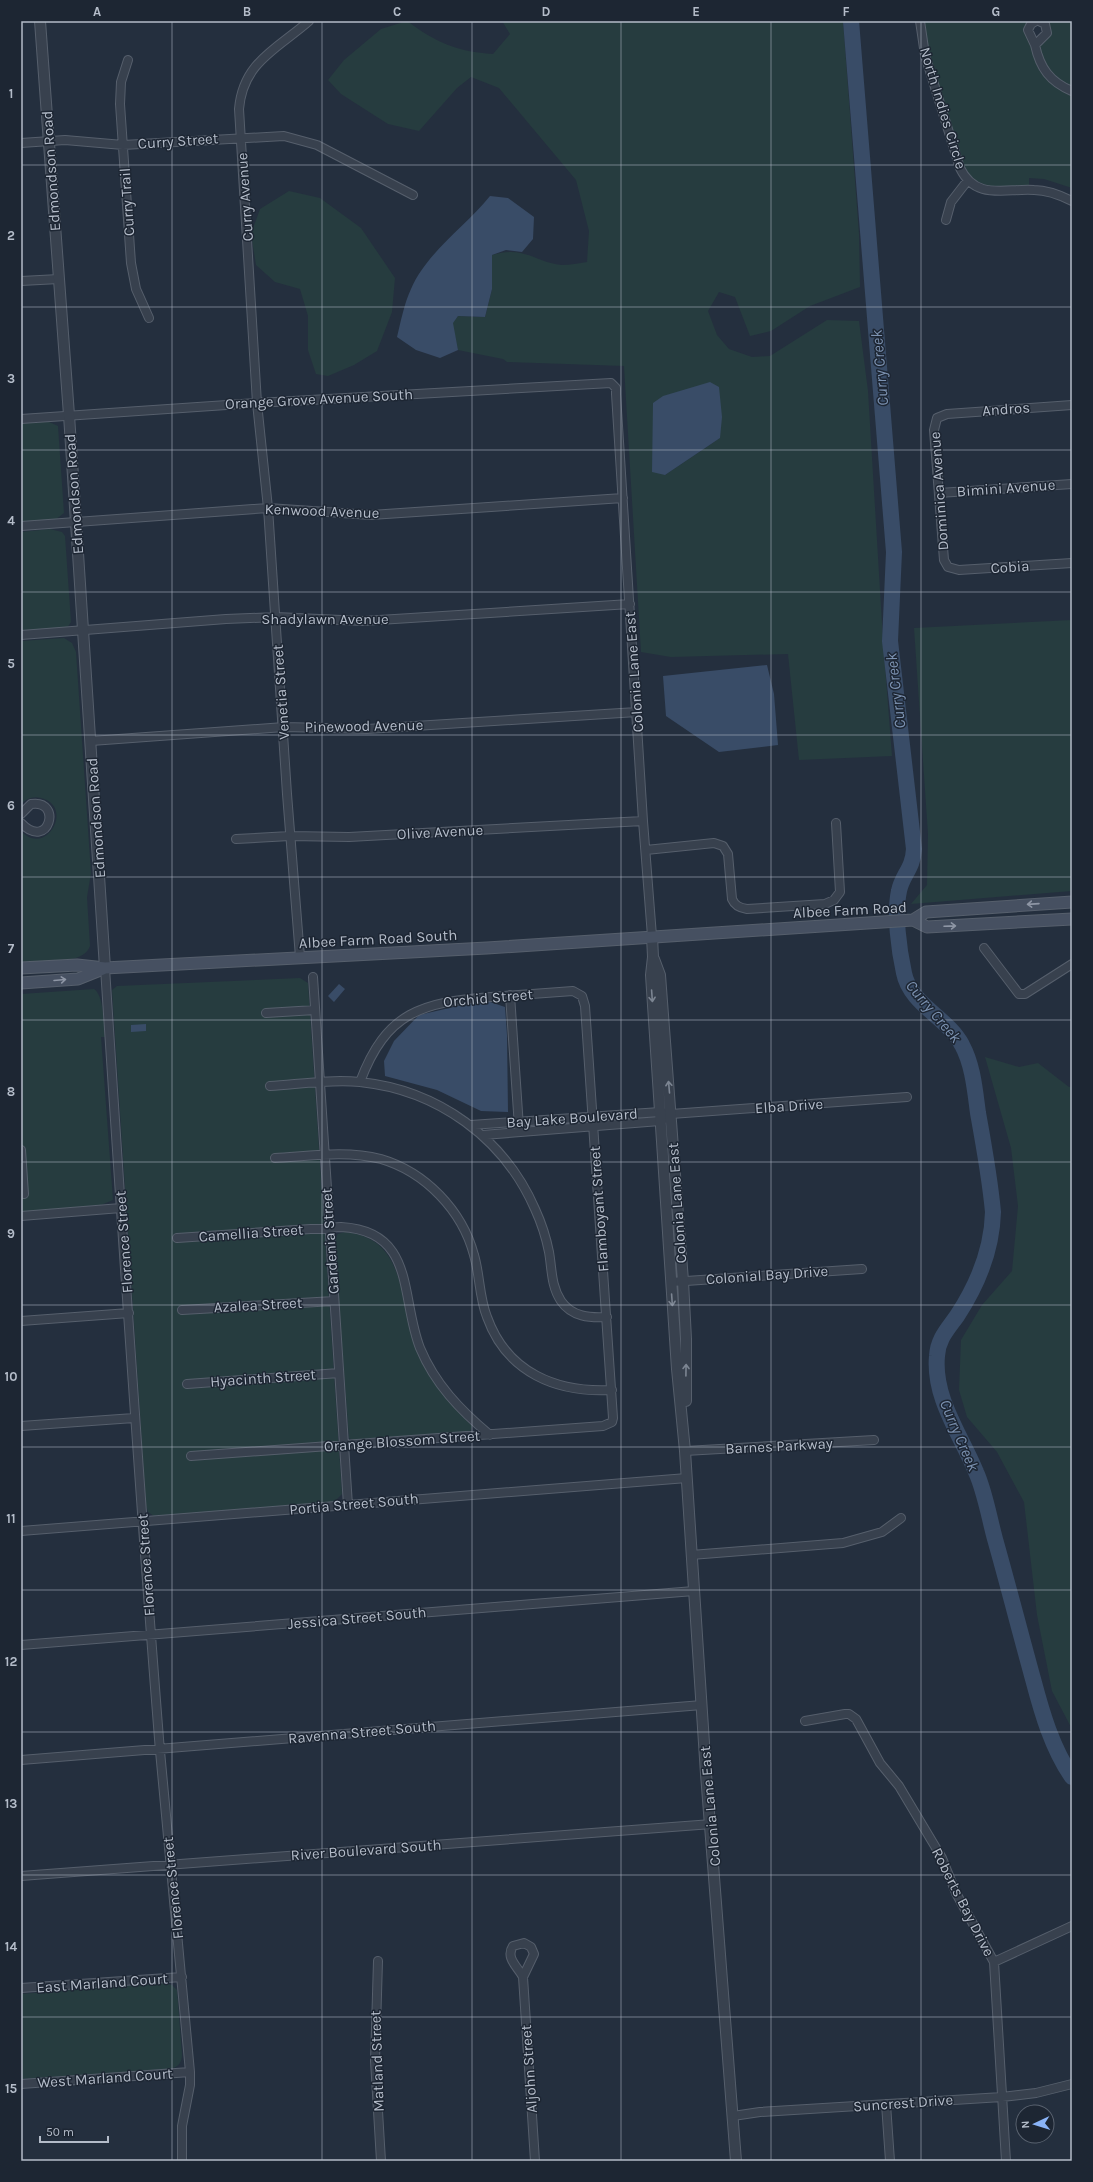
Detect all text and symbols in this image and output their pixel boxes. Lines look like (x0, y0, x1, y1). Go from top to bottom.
text: A (93, 4, 101, 19)
text: B (243, 4, 251, 19)
text: C (393, 4, 401, 19)
text: D (542, 4, 551, 19)
text: E (692, 4, 700, 19)
text: F (842, 4, 850, 19)
text: G (992, 4, 1000, 19)
street label: North Indies Circle (916, 45, 970, 171)
text: 1 (9, 86, 13, 101)
street label: Edmondson Road (38, 110, 64, 232)
street label: Curry Street (137, 129, 219, 153)
street label: Curry Avenue (233, 152, 257, 242)
street label: Curry Trail (116, 167, 138, 237)
text: 2 (7, 228, 15, 243)
water label: Curry Creek (867, 328, 892, 407)
text: 3 (7, 371, 15, 386)
street label: Orange Grove Avenue South (225, 385, 413, 413)
street label: Andros (981, 398, 1031, 420)
street label: Dominica Avenue (926, 431, 952, 551)
street label: Edmondson Road (61, 433, 87, 555)
street label: Bimini Avenue (956, 476, 1056, 500)
street label: Kenwood Avenue (264, 500, 380, 522)
text: 4 (7, 513, 15, 528)
street label: Cobia (990, 557, 1030, 577)
street label: Shadylawn Avenue (261, 610, 389, 628)
street label: Colonia Lane East (621, 611, 647, 733)
street label: Venetia Street (269, 643, 293, 740)
water label: Curry Creek (881, 651, 910, 730)
text: 5 (7, 656, 15, 671)
street label: Pinewood Avenue (305, 716, 423, 736)
street label: Edmondson Road (83, 757, 109, 879)
text: 6 (7, 798, 15, 813)
street label: Olive Avenue (396, 821, 484, 843)
street label: Albee Farm Road (793, 898, 907, 922)
one-way arrow (1027, 901, 1040, 908)
one-way arrow (943, 922, 956, 929)
street label: Albee Farm Road South (298, 926, 458, 952)
text: 7 (8, 941, 15, 956)
water label: Curry Creek (902, 976, 966, 1047)
one-way arrow (53, 977, 66, 984)
street label: Orchid Street (442, 985, 534, 1011)
one-way arrow (649, 989, 656, 1002)
one-way arrow (666, 1081, 673, 1094)
text: 8 (7, 1084, 15, 1099)
street label: Elba Drive (754, 1095, 824, 1117)
street label: Bay Lake Boulevard (506, 1104, 638, 1132)
street label: Colonia Lane East (664, 1142, 690, 1264)
street label: Flamboyant Street (586, 1145, 612, 1273)
street label: Gardenia Street (317, 1187, 343, 1295)
street label: Florence Street (111, 1190, 137, 1294)
street label: Camellia Street (198, 1220, 304, 1246)
text: 9 (7, 1226, 15, 1241)
street label: Colonial Bay Drive (705, 1262, 829, 1288)
one-way arrow (669, 1293, 676, 1306)
street label: Azalea Street (213, 1294, 303, 1316)
one-way arrow (682, 1364, 690, 1377)
street label: Hyacinth Street (210, 1365, 317, 1391)
text: 10 (5, 1369, 17, 1384)
water label: Curry Creek (936, 1396, 984, 1475)
street label: Orange Blossom Street (323, 1427, 481, 1455)
street label: Barnes Parkway (725, 1434, 833, 1458)
street label: Portia Street South (289, 1489, 419, 1519)
text: 11 (6, 1511, 16, 1526)
street label: Florence Street (133, 1513, 159, 1617)
street label: Jessica Street South (287, 1603, 427, 1633)
text: 12 (5, 1654, 17, 1669)
street label: Ravenna Street South (287, 1717, 437, 1747)
street label: Colonia Lane East (696, 1745, 724, 1867)
text: 13 (5, 1796, 17, 1811)
street label: Florence Street (159, 1836, 187, 1940)
street label: River Boulevard South (290, 1836, 442, 1864)
street label: Roberts Bay Drive (928, 1845, 998, 1959)
text: 14 (5, 1939, 17, 1954)
street label: East Marland Court (36, 1969, 169, 1997)
street label: Matland Street (366, 2009, 388, 2112)
street label: Aljohn Street (517, 2024, 541, 2114)
street label: West Marland Court (37, 2064, 174, 2092)
text: 15 (5, 2081, 18, 2096)
street label: Suncrest Drive (852, 2091, 954, 2115)
north arrow (1015, 2104, 1055, 2144)
scale bar (40, 2118, 108, 2144)
text: N (1019, 2120, 1032, 2129)
text: 50 m (46, 2125, 74, 2139)

